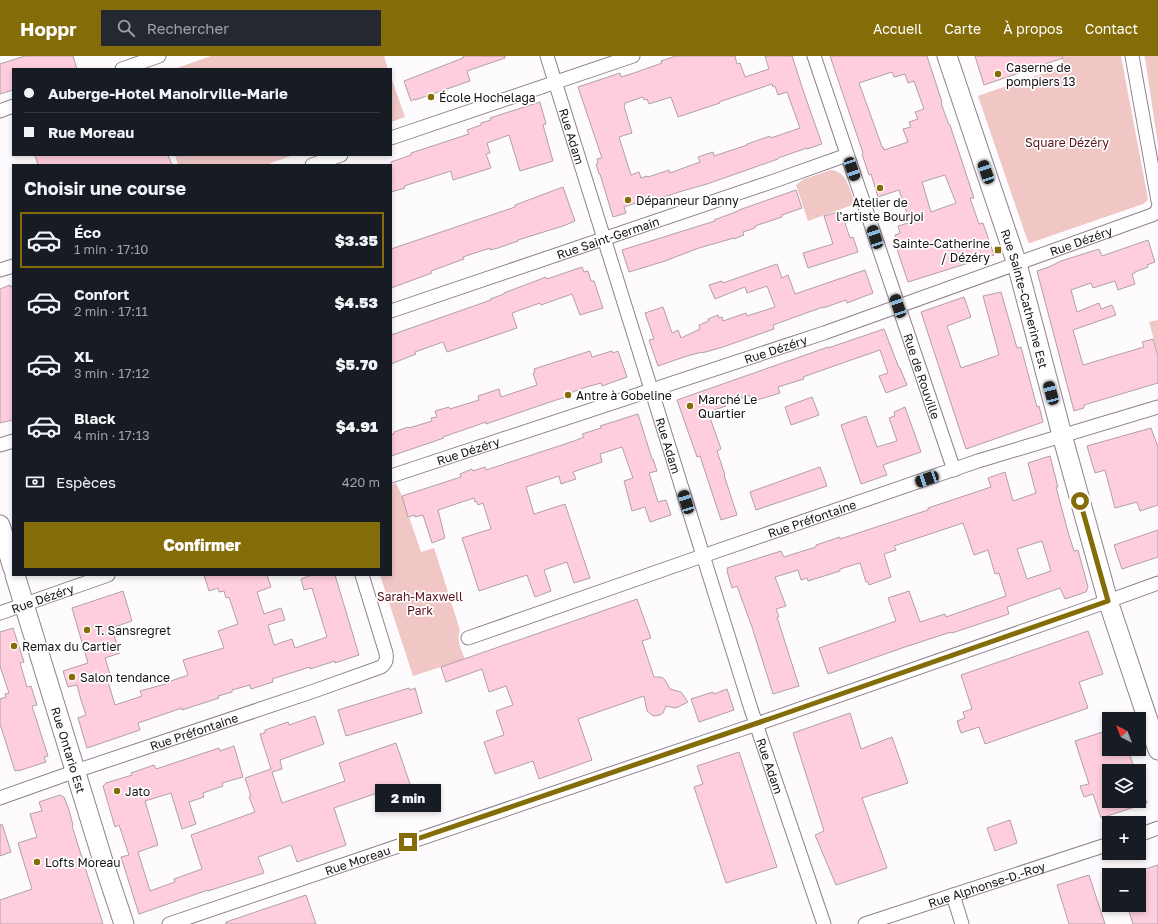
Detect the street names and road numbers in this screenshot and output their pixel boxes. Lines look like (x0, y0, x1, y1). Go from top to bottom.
street label: Rue Adam (556, 106, 588, 166)
street label: Rue Saint-Germain (555, 213, 661, 262)
street label: Rue Dézéry (1048, 222, 1114, 259)
street label: Rue Sainte-Catherine Est (998, 227, 1052, 370)
street label: Rue de Rouville (901, 331, 944, 421)
street label: Rue Dézéry (742, 332, 809, 366)
street label: Rue Adam (653, 416, 684, 475)
street label: Rue Dézéry (435, 433, 502, 468)
street label: Rue Préfontaine (766, 496, 858, 540)
street label: Rue Dézéry (9, 580, 76, 616)
street label: Rue Ontario Est (48, 705, 89, 795)
street label: Rue Préfontaine (148, 710, 240, 753)
street label: Rue Adam (754, 736, 787, 796)
street label: Rue Moreau (323, 842, 392, 878)
street label: Rue Alphonse-D.-Roy (926, 858, 1047, 910)

